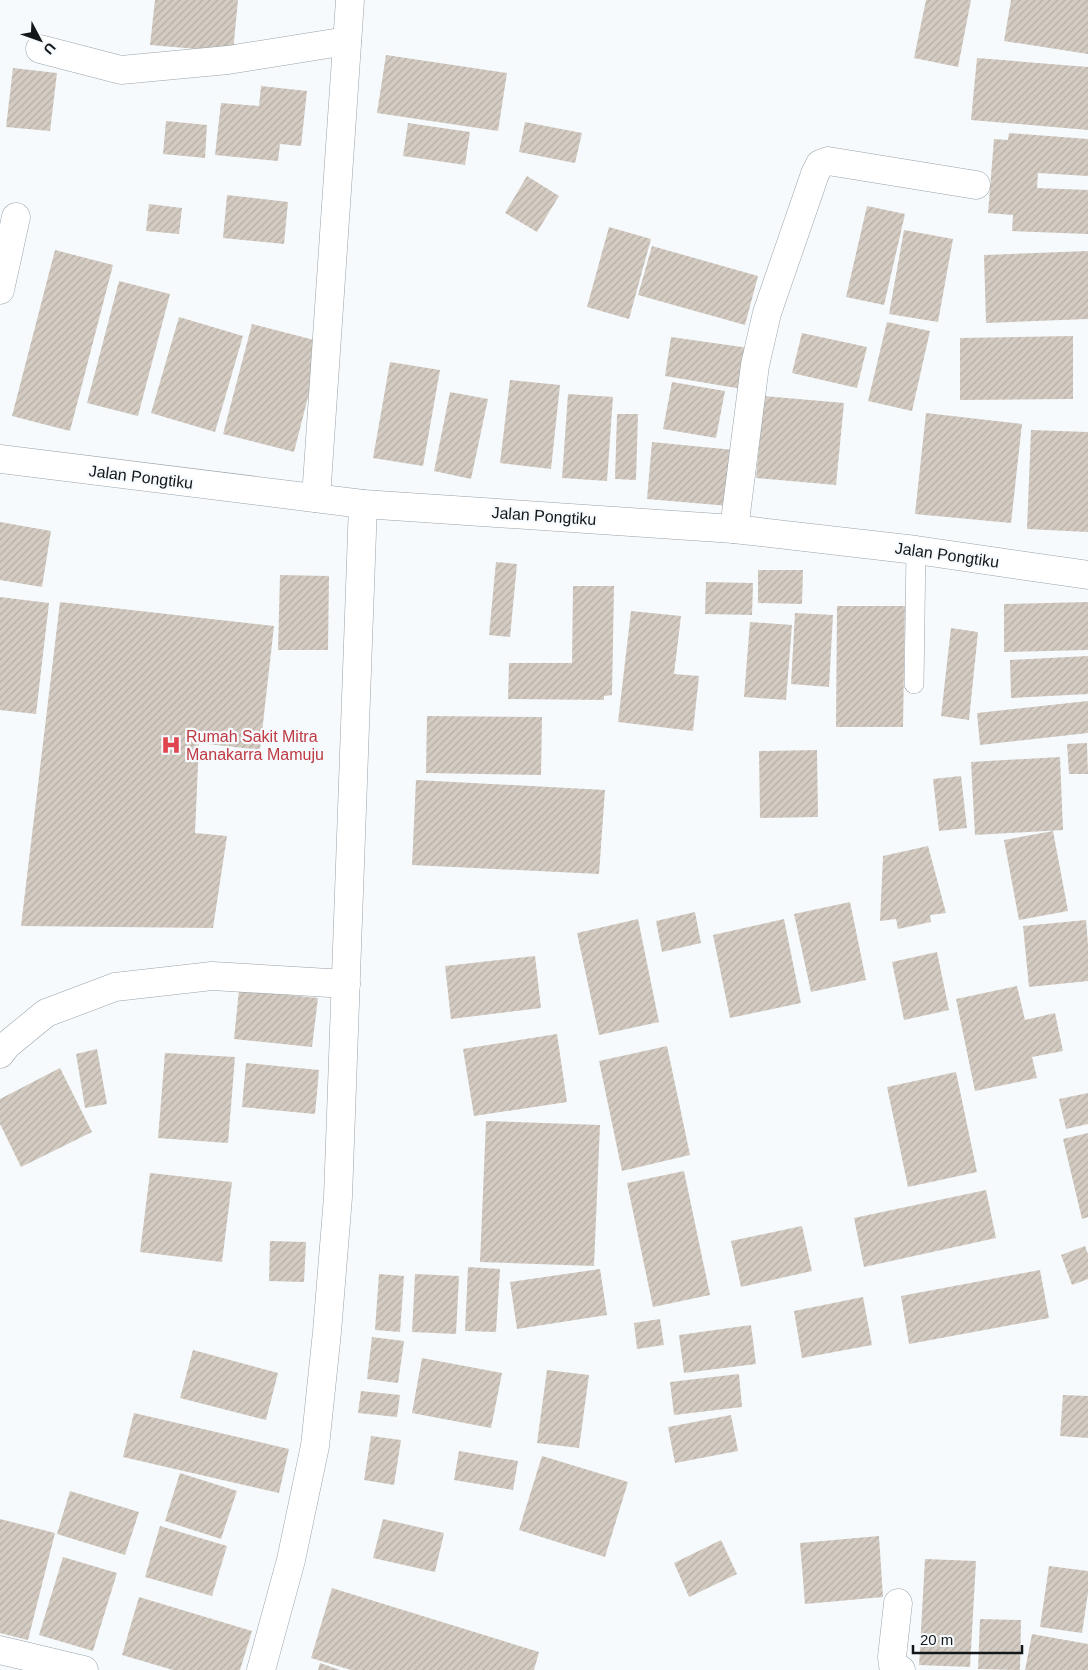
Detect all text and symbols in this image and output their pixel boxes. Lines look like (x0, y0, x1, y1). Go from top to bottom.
north arrow (15, 15, 65, 65)
text: U (40, 39, 59, 58)
street label: Jalan Pongtiku (88, 462, 194, 492)
street label: Jalan Pongtiku (491, 504, 597, 528)
street label: Jalan Pongtiku (894, 539, 1000, 571)
place label: Rumah Sakit Mitra Manakarra Mamuju (186, 728, 324, 763)
hospital icon: Rumah Sakit Mitra Manakarra Mamuju (160, 734, 182, 756)
scale bar (913, 1622, 1022, 1654)
text: 20 m (920, 1631, 953, 1648)

